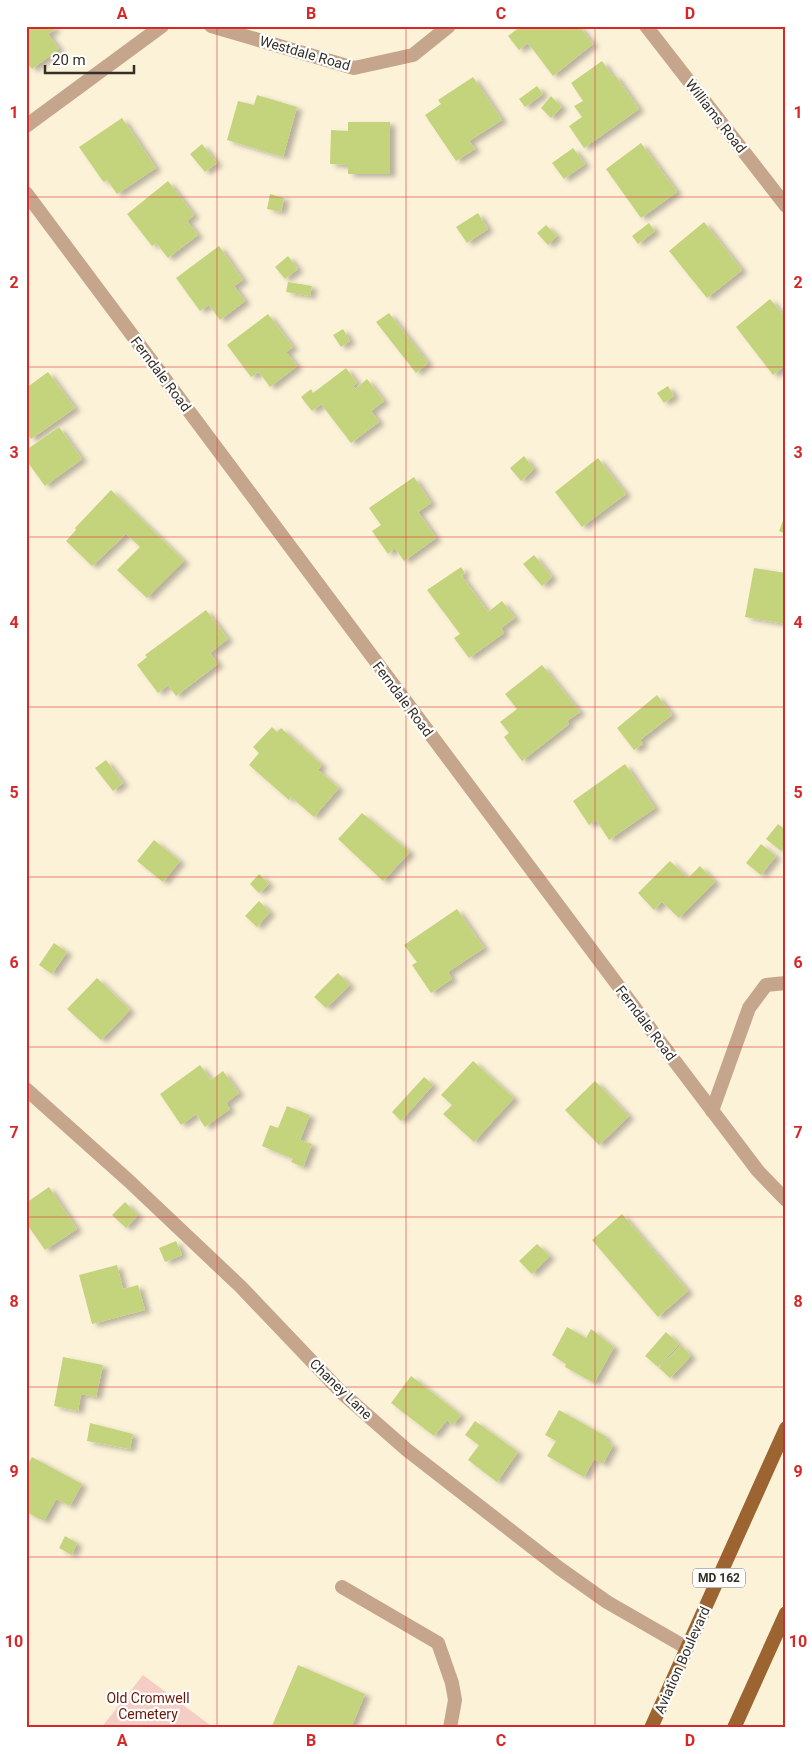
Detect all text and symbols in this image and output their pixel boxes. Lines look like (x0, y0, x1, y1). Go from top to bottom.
text: A (117, 4, 128, 23)
text: B (306, 4, 316, 23)
text: C (496, 4, 506, 23)
text: D (685, 4, 695, 23)
street label: Westdale Road (258, 32, 352, 74)
scale bar (45, 42, 134, 74)
text: 20 m (52, 51, 86, 69)
street label: Williams Road (682, 76, 750, 156)
text: 1 (9, 103, 19, 122)
text: 1 (793, 103, 803, 122)
text: 2 (9, 273, 19, 292)
text: 2 (793, 273, 803, 292)
street label: Ferndale Road (128, 333, 194, 415)
text: 3 (9, 443, 19, 462)
text: 3 (793, 443, 803, 462)
text: 4 (9, 613, 19, 632)
text: 4 (793, 613, 803, 632)
street label: Ferndale Road (370, 658, 436, 740)
text: 5 (9, 783, 19, 802)
text: 5 (793, 783, 803, 802)
text: 6 (9, 953, 19, 972)
text: 6 (793, 953, 803, 972)
street label: Ferndale Road (613, 982, 679, 1064)
text: 7 (9, 1123, 19, 1142)
text: 7 (793, 1123, 803, 1142)
text: 8 (9, 1292, 19, 1311)
text: 8 (793, 1292, 803, 1311)
street label: Chaney Lane (307, 1355, 375, 1423)
text: 9 (9, 1462, 19, 1481)
text: 9 (793, 1462, 803, 1481)
road number: MD 162 (693, 1569, 745, 1588)
street label: Aviation Boulevard (651, 1604, 713, 1716)
text: 10 (5, 1632, 23, 1651)
text: 10 (789, 1632, 807, 1651)
park label: Old Cromwell Cemetery (106, 1690, 190, 1722)
text: A (117, 1731, 128, 1750)
text: B (306, 1731, 316, 1750)
text: C (496, 1731, 506, 1750)
text: D (685, 1731, 695, 1750)

